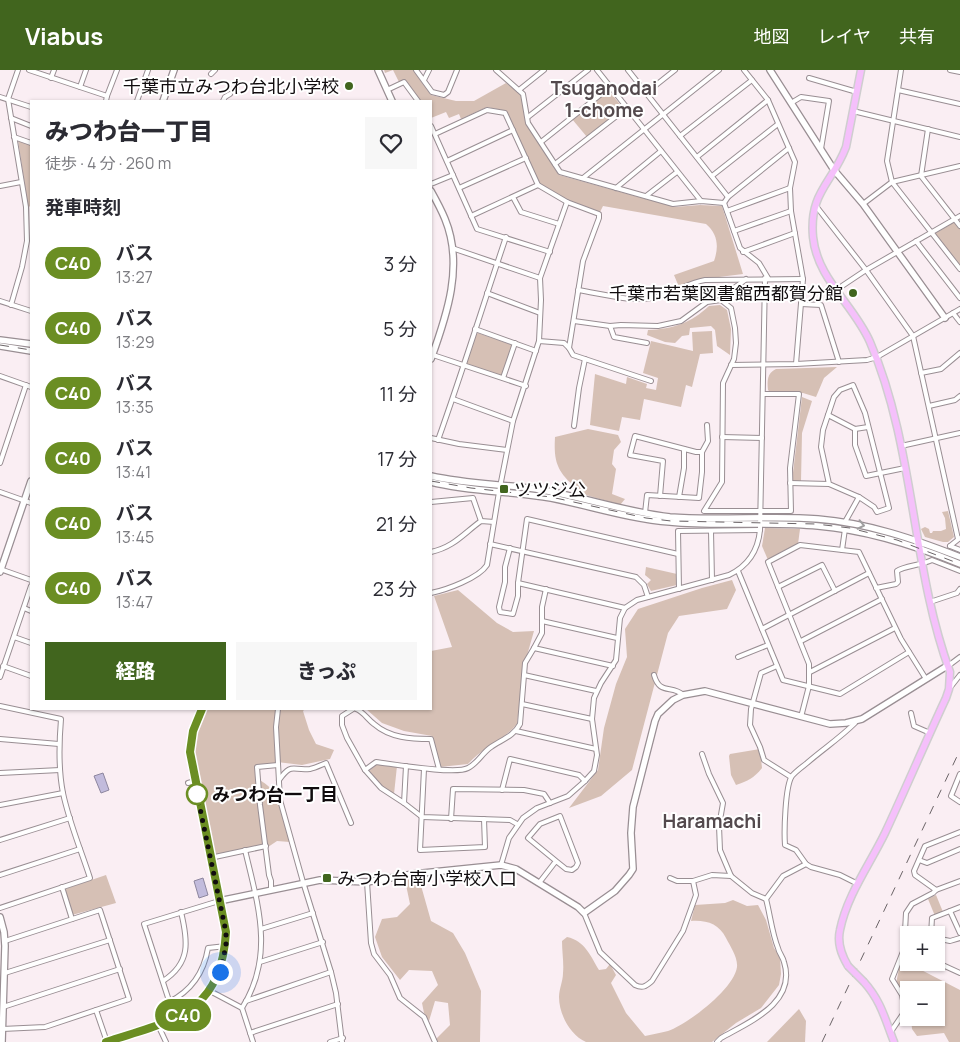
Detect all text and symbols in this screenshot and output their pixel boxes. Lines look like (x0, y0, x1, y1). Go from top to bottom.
text: Viabus (25, 19, 103, 52)
text: 地図 (754, 24, 790, 48)
text: レイヤ (818, 24, 871, 48)
text: 共有 (899, 24, 935, 48)
place label: 千葉市立みつわ台北小学校 (123, 74, 339, 98)
district label: Tsuganodai 1-chome (551, 75, 657, 123)
marker: 千葉市立みつわ台北小学校 (343, 80, 355, 92)
text: みつわ台一丁目 (45, 114, 213, 147)
button: heart (365, 117, 417, 169)
text: 徒歩 · 4 分 · 260 m (45, 152, 171, 174)
text: 発車時刻 (45, 194, 121, 220)
text: バス (116, 240, 154, 266)
text: C40 (55, 251, 91, 275)
text: 3 分 (384, 251, 417, 277)
text: 13:27 (116, 266, 153, 288)
place label: 千葉市若葉図書館西都賀分館 (609, 281, 843, 305)
marker: 千葉市若葉図書館西都賀分館 (847, 287, 859, 299)
text: バス (116, 305, 154, 331)
text: C40 (55, 316, 91, 340)
text: 5 分 (383, 316, 417, 342)
text: 13:29 (116, 331, 155, 353)
text: バス (116, 370, 154, 396)
text: C40 (55, 381, 91, 405)
text: 11 分 (379, 381, 417, 407)
text: 13:35 (116, 396, 154, 418)
text: バス (116, 435, 154, 461)
text: C40 (55, 446, 91, 470)
text: 17 分 (377, 446, 417, 472)
text: 13:41 (116, 461, 151, 483)
place label: ツツジ公 (514, 477, 586, 501)
marker: ツツジ公 (498, 483, 510, 495)
text: バス (116, 500, 154, 526)
text: C40 (55, 511, 91, 535)
text: 21 分 (376, 511, 417, 537)
one-way arrow (856, 519, 865, 530)
text: 13:45 (116, 526, 154, 548)
text: バス (116, 565, 154, 591)
text: C40 (55, 576, 91, 600)
text: 23 分 (373, 576, 417, 602)
text: 13:47 (116, 591, 153, 613)
button: 経路 (45, 642, 226, 700)
button: きっぷ (236, 642, 417, 700)
place label: みつわ台一丁目 (212, 782, 338, 806)
marker: みつわ台一丁目 (186, 783, 208, 805)
district label: Haramachi (662, 808, 762, 834)
place label: みつわ台南小学校入口 (337, 866, 517, 890)
marker: みつわ台南小学校入口 (321, 872, 333, 884)
map controls (900, 926, 945, 1026)
button: + (900, 926, 945, 971)
your location (208, 960, 233, 985)
button: − (900, 981, 945, 1026)
line badge: C40 (154, 999, 212, 1031)
text: C40 (165, 1003, 201, 1027)

